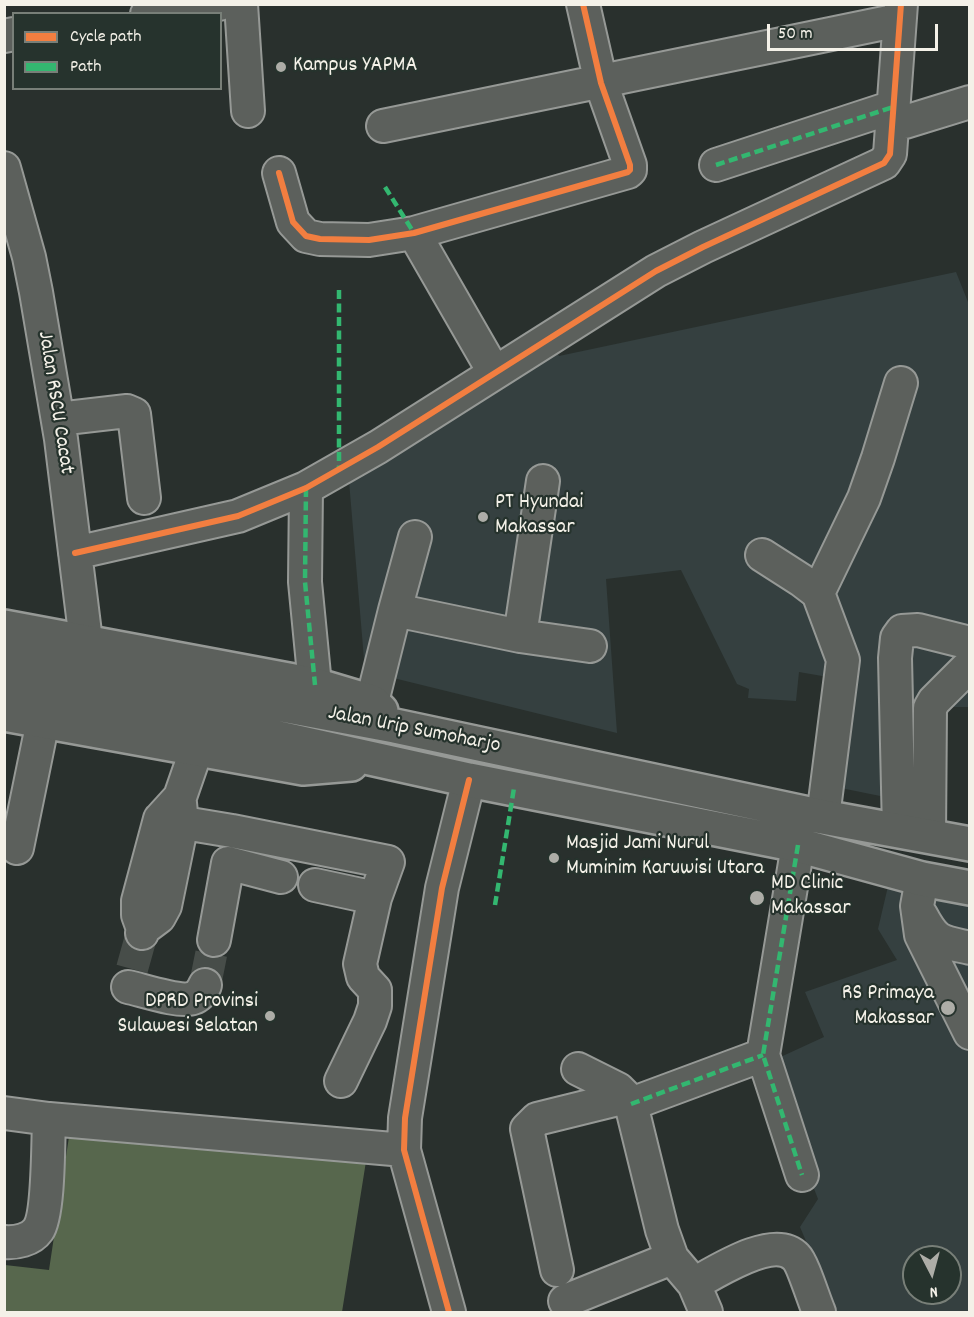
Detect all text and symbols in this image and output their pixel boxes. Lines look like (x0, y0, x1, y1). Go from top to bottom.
legend (12, 12, 222, 90)
scale bar (770, 12, 941, 50)
text: 50 m (778, 22, 813, 47)
text: Cycle path (70, 25, 141, 50)
place label: Kampus YAPMA (293, 54, 417, 80)
text: Path (70, 55, 102, 80)
marker: Kampus YAPMA (274, 60, 288, 74)
street label: Jalan RSCU Cacat (30, 330, 78, 476)
place label: PT Hyundai Makassar (495, 491, 583, 542)
marker: PT Hyundai Makassar (476, 510, 490, 524)
street label: Jalan Urip Sumoharjo (325, 701, 503, 761)
place label: Masjid Jami Nurul Muminim Karuwisi Utara (566, 832, 764, 884)
marker: Masjid Jami Nurul Muminim Karuwisi Utara (547, 851, 561, 865)
place label: MD Clinic Makassar (771, 872, 851, 924)
marker: MD Clinic Makassar (748, 889, 766, 907)
place label: RS Primaya Makassar (842, 982, 934, 1034)
place label: DPRD Provinsi Sulawesi Selatan (118, 990, 258, 1042)
marker: RS Primaya Makassar (939, 999, 957, 1017)
marker: DPRD Provinsi Sulawesi Selatan (263, 1009, 277, 1023)
north arrow (902, 1245, 962, 1305)
text: N (929, 1280, 939, 1303)

